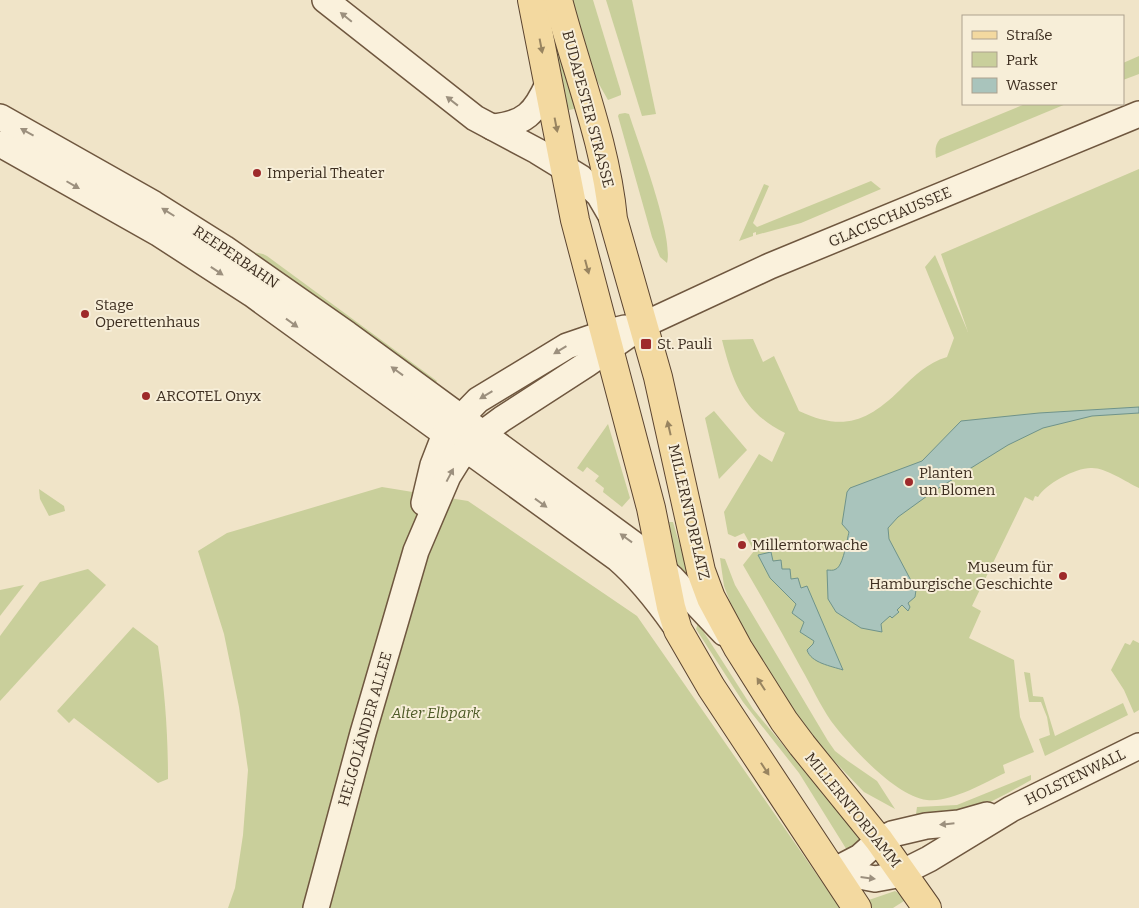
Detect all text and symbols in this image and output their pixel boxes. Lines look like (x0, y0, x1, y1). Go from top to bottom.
one-way arrow (339, 11, 352, 22)
legend (962, 15, 1124, 105)
text: Straße (1006, 26, 1052, 44)
street label: BUDAPESTER STRASSE (558, 28, 618, 190)
one-way arrow (537, 38, 545, 54)
text: Park (1006, 51, 1038, 69)
text: Wasser (1006, 76, 1058, 94)
one-way arrow (445, 96, 458, 106)
one-way arrow (552, 118, 560, 134)
one-way arrow (20, 127, 33, 136)
place label: Imperial Theater (267, 164, 385, 182)
marker: Imperial Theater (251, 167, 263, 179)
one-way arrow (65, 181, 80, 189)
street label: GLACISCHAUSSEE (826, 183, 954, 251)
one-way arrow (161, 208, 174, 217)
street label: REEPERBAHN (190, 222, 282, 292)
one-way arrow (584, 260, 592, 275)
one-way arrow (210, 267, 224, 276)
place label: Stage Operettenhaus (95, 296, 200, 331)
marker: Stage Operettenhaus (79, 308, 91, 320)
one-way arrow (285, 318, 298, 328)
place label: St. Pauli (657, 335, 713, 353)
marker: St. Pauli (639, 337, 653, 351)
one-way arrow (553, 346, 566, 355)
one-way arrow (390, 366, 404, 376)
place label: ARCOTEL Onyx (156, 387, 262, 405)
marker: ARCOTEL Onyx (140, 390, 152, 402)
one-way arrow (479, 390, 492, 399)
one-way arrow (665, 421, 673, 436)
street label: MILLERNTORPLATZ (665, 442, 713, 582)
place label: Planten un Blomen (919, 464, 996, 499)
one-way arrow (446, 467, 454, 482)
marker: Planten un Blomen (903, 476, 915, 488)
one-way arrow (534, 498, 548, 508)
one-way arrow (620, 533, 633, 544)
place label: Millerntorwache (752, 536, 868, 554)
marker: Millerntorwache (736, 539, 748, 551)
place label: Museum für Hamburgische Geschichte (869, 558, 1053, 593)
marker: Museum für Hamburgische Geschichte (1057, 570, 1069, 582)
street label: HELGOLÄNDER ALLEE (334, 650, 396, 808)
one-way arrow (756, 678, 765, 691)
park label: Alter Elbpark (391, 704, 481, 722)
street label: HOLSTENWALL (1022, 745, 1128, 809)
street label: MILLERNTORDAMM (801, 749, 905, 871)
one-way arrow (760, 762, 770, 776)
one-way arrow (939, 820, 955, 828)
one-way arrow (861, 874, 877, 882)

